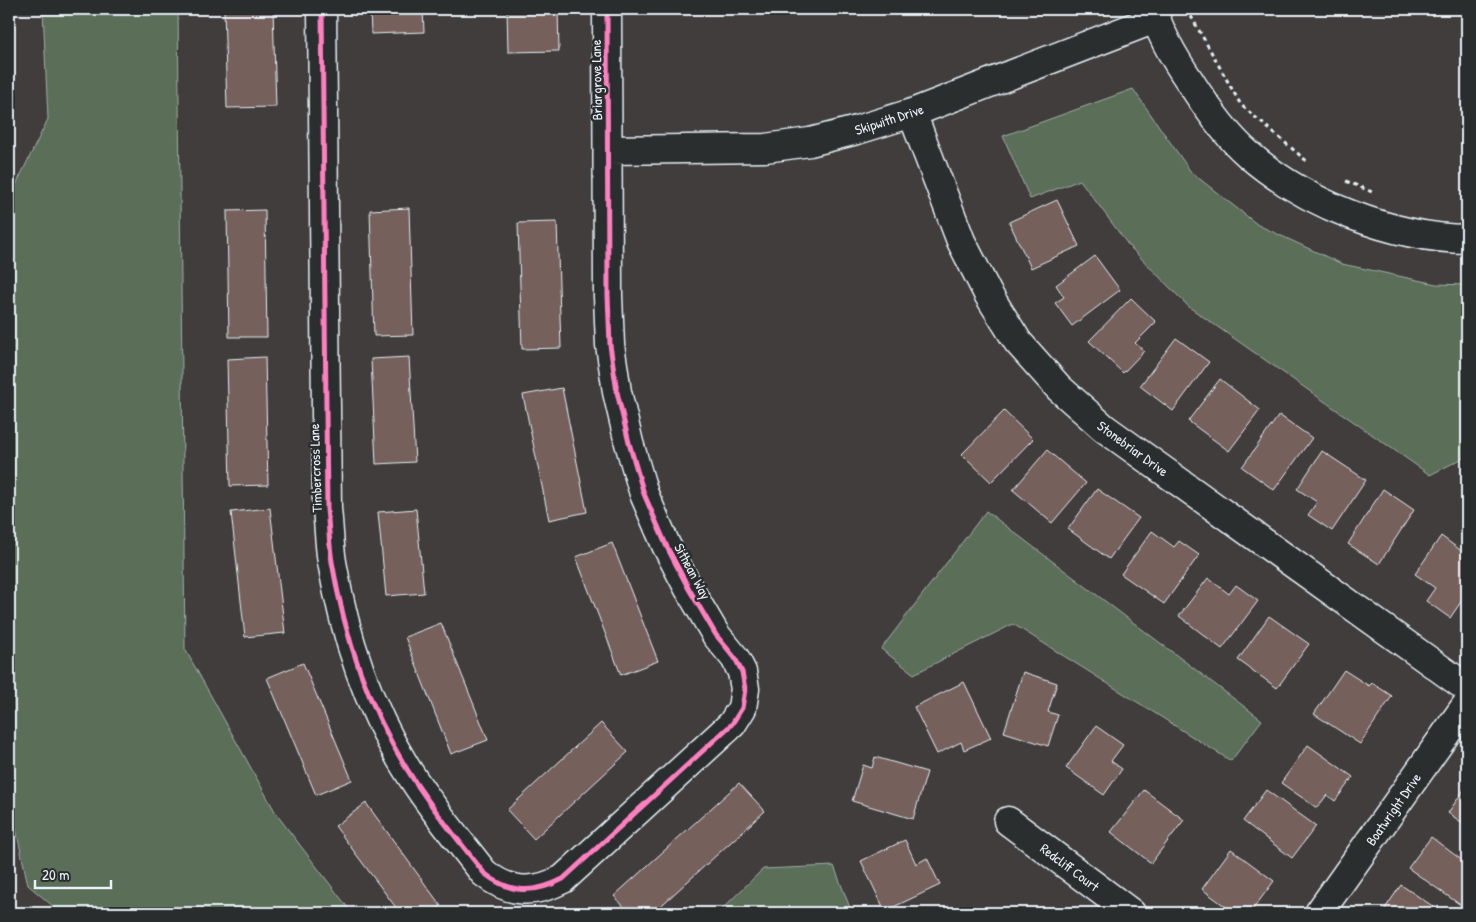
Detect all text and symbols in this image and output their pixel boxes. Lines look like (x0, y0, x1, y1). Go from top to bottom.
street label: Briargrove Lane (586, 39, 607, 121)
street label: Skipwith Drive (852, 99, 927, 140)
street label: Stonebriar Drive (1094, 416, 1173, 480)
street label: Timbercross Lane (304, 423, 326, 513)
street label: Sithean Way (669, 540, 716, 603)
street label: Boatwright Drive (1361, 769, 1426, 850)
street label: Redcliff Court (1037, 839, 1104, 896)
scale bar (35, 857, 111, 889)
text: 20 m (42, 864, 69, 885)

